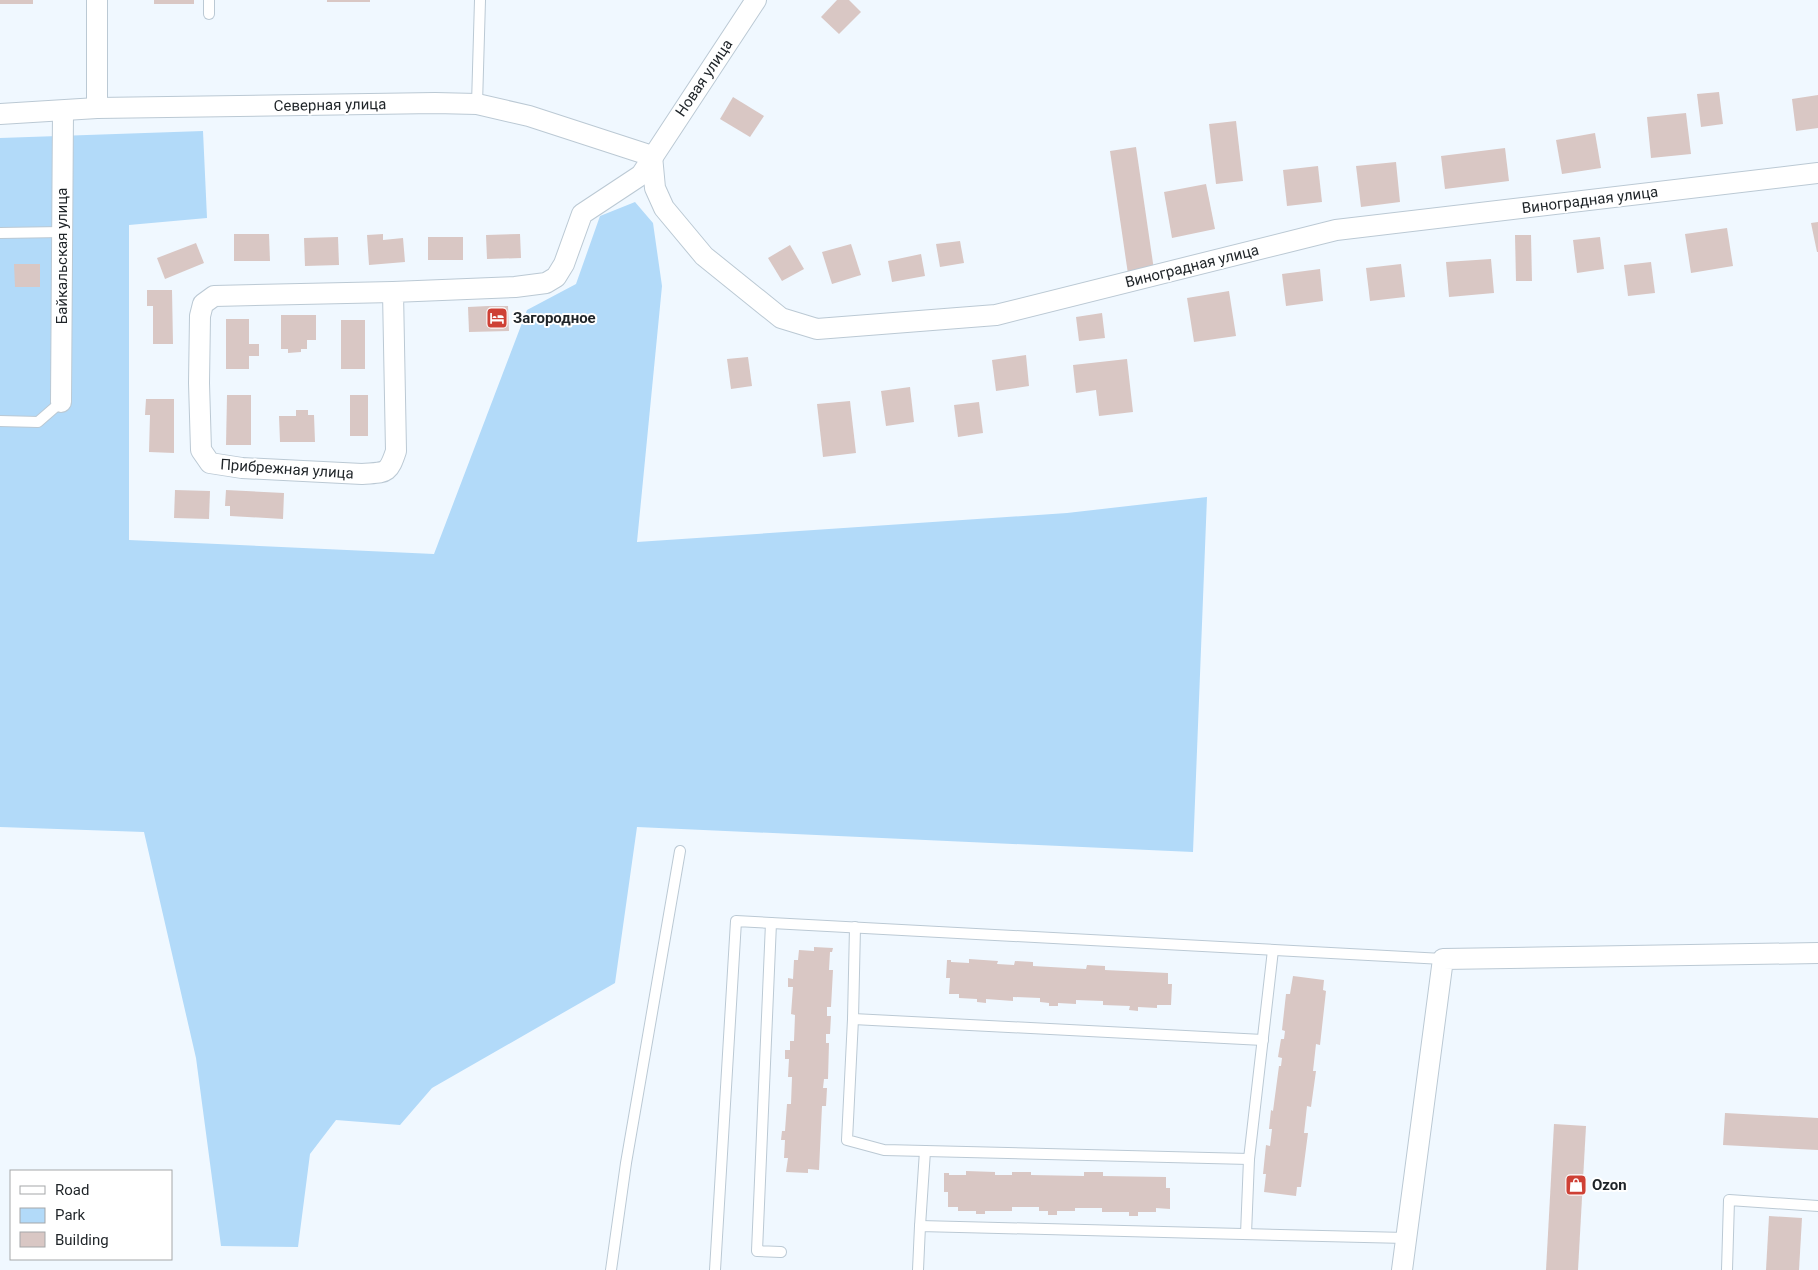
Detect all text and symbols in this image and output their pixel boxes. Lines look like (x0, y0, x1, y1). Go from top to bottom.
street label: Новая улица (672, 36, 736, 120)
street label: Северная улица (274, 95, 386, 115)
street label: Виноградная улица (1521, 183, 1659, 217)
street label: Байкальская улица (53, 188, 71, 324)
street label: Виноградная улица (1123, 241, 1261, 291)
hotel icon: Загородное (485, 306, 509, 330)
place label: Загородное (513, 309, 596, 327)
street label: Прибрежная улица (220, 455, 354, 483)
legend (10, 1170, 172, 1260)
shop icon: Ozon (1564, 1173, 1588, 1197)
place label: Ozon (1592, 1176, 1627, 1194)
text: Road (55, 1181, 89, 1199)
text: Park (55, 1206, 86, 1224)
text: Building (55, 1231, 109, 1249)

